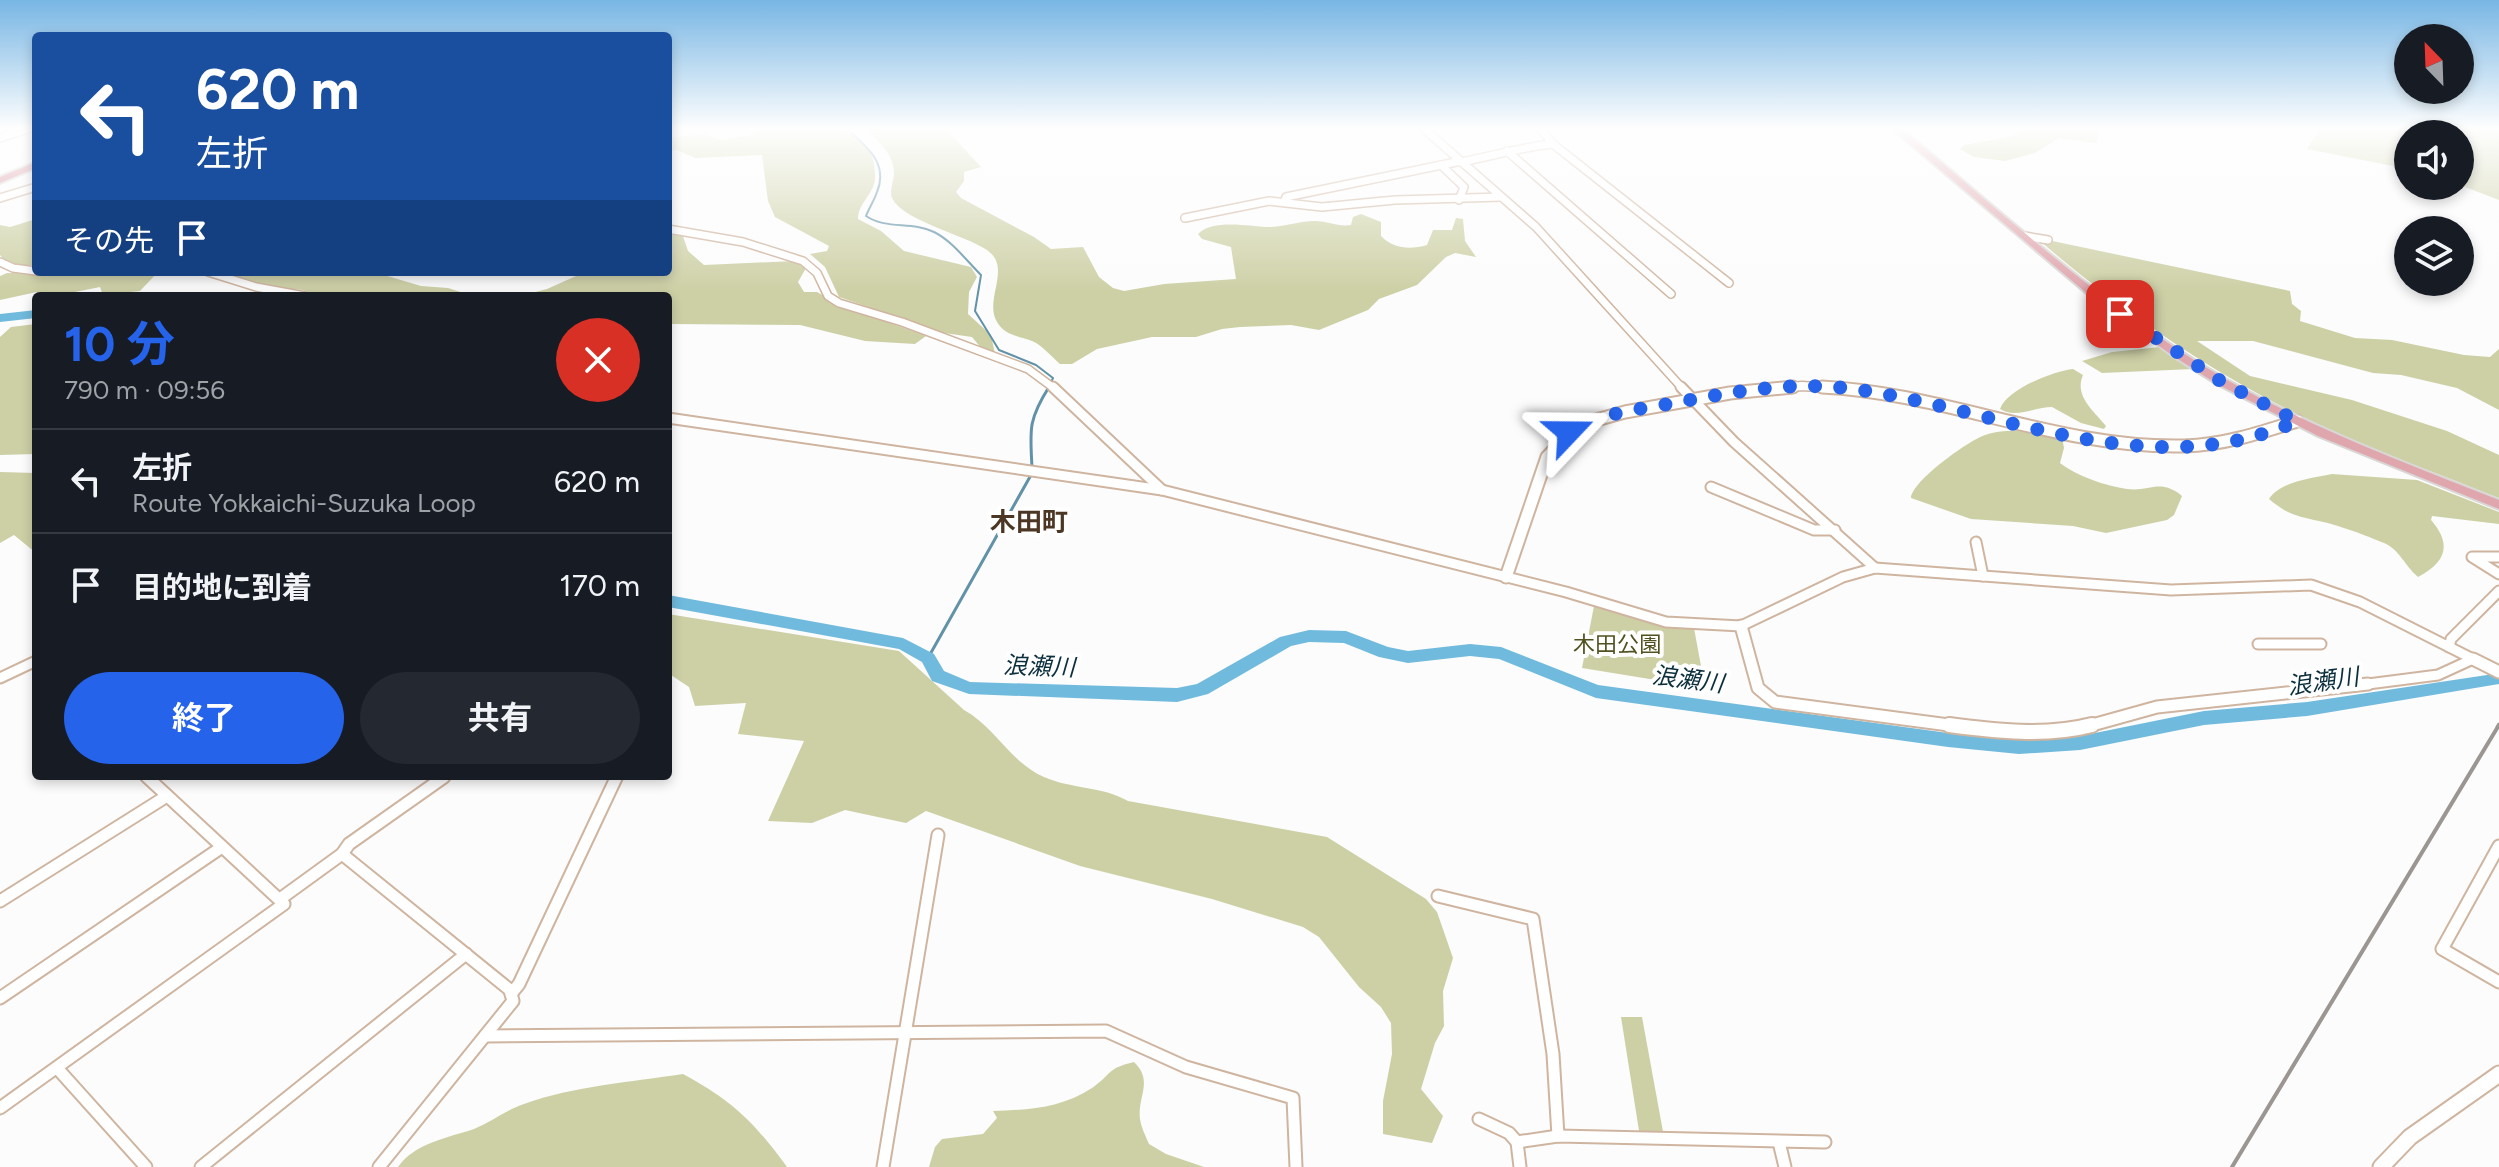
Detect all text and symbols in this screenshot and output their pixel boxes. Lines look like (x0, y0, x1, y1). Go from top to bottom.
north arrow (2394, 24, 2474, 104)
map controls (2394, 24, 2474, 296)
text: 620 m (196, 56, 359, 123)
icon: left (64, 64, 168, 168)
button: sound (2394, 120, 2474, 200)
text: 左折 (196, 132, 268, 175)
icon: arrive (170, 216, 214, 260)
button: layers (2394, 216, 2474, 296)
text: その先 (64, 222, 154, 259)
pin (2086, 280, 2154, 348)
icon: arrive (2098, 292, 2142, 336)
text: 10 分 (64, 315, 175, 373)
button: close (556, 318, 640, 402)
text: 790 m · 09:56 (64, 374, 225, 406)
position arrow (1527, 390, 1611, 474)
text: 左折 (132, 449, 192, 486)
icon: left (64, 459, 108, 503)
text: 620 m (554, 463, 640, 500)
text: Route Yokkaichi-Suzuka Loop (132, 487, 476, 519)
district label: 木田町 (990, 506, 1068, 538)
icon: arrive (64, 563, 108, 607)
text: 170 m (559, 567, 640, 604)
text: 目的地に到着 (132, 569, 312, 606)
park label: 木田公園 (1573, 631, 1661, 658)
water label: 浪瀬川 (1003, 650, 1078, 682)
water label: 浪瀬川 (1651, 660, 1728, 698)
water label: 浪瀬川 (2285, 661, 2364, 700)
button: 終了 (64, 672, 344, 764)
button: 共有 (360, 672, 640, 764)

